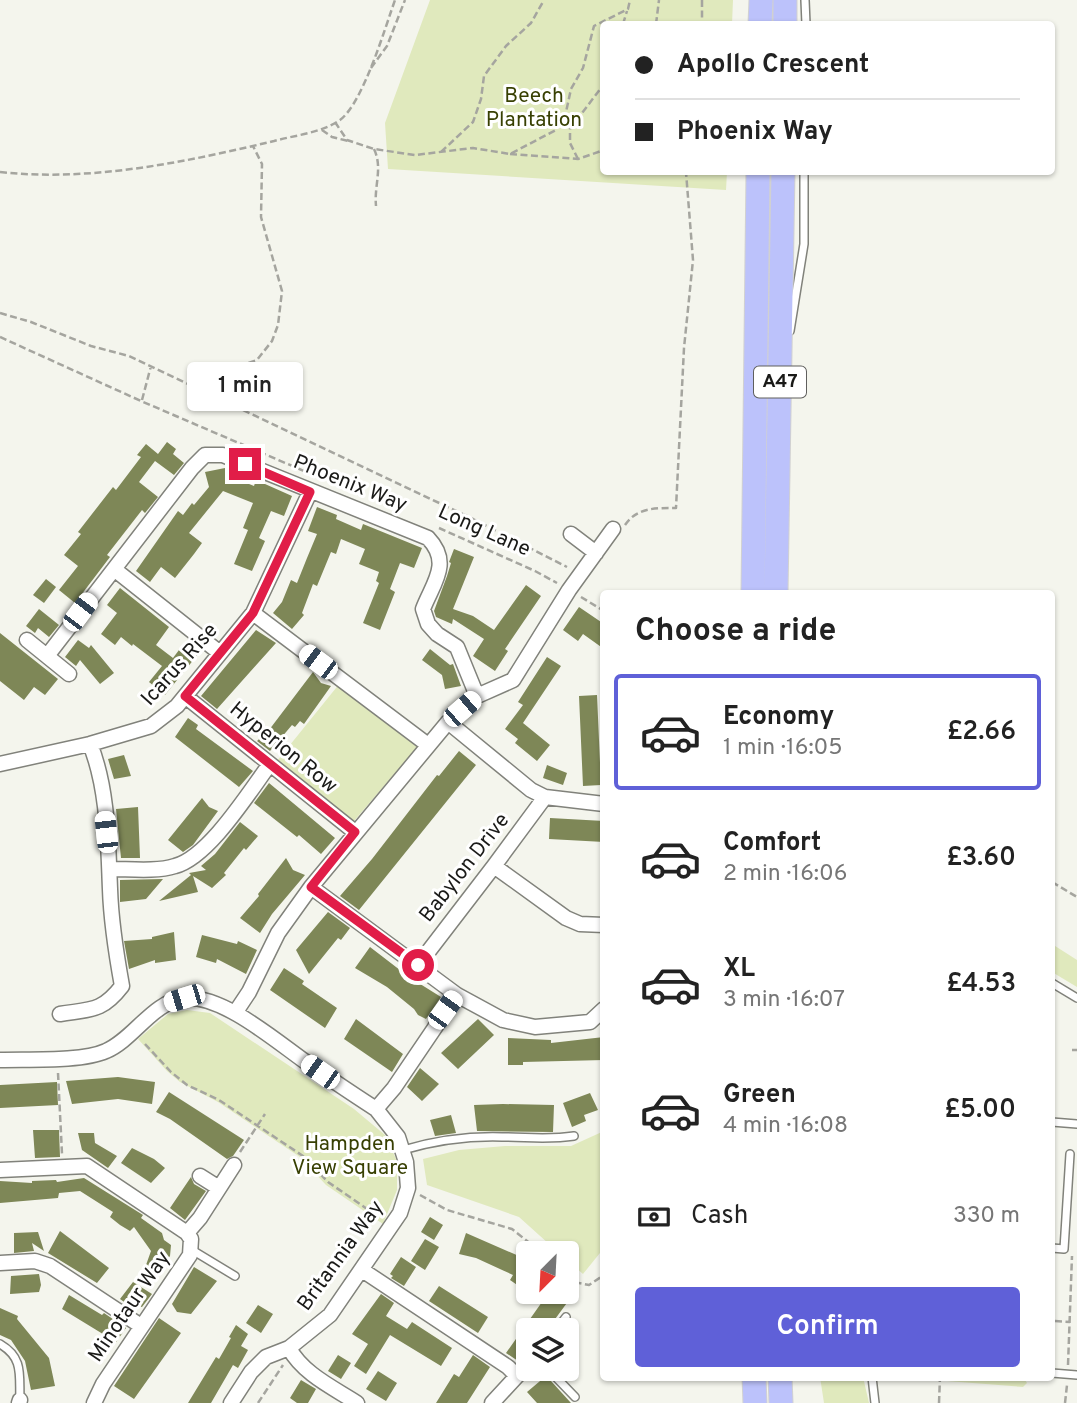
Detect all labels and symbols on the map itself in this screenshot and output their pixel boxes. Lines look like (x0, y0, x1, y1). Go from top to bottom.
park label: Beech Plantation (486, 83, 582, 134)
callout: 1 min (187, 363, 303, 412)
road number: A47 (754, 366, 806, 398)
route end (229, 448, 261, 480)
street label: Phoenix Way (289, 449, 411, 519)
street label: Long Lane (433, 499, 535, 563)
car (59, 589, 102, 635)
street label: Icarus Rise (136, 618, 224, 712)
car (295, 641, 342, 683)
car (440, 687, 485, 731)
street label: Hyperion Row (223, 696, 343, 800)
street label: Babylon Drive (414, 808, 516, 928)
car (94, 810, 119, 854)
route start (402, 949, 434, 981)
car (161, 982, 208, 1014)
car (425, 987, 466, 1033)
car (297, 1051, 344, 1093)
park label: Hampden View Square (292, 1131, 408, 1182)
street label: Britannia Way (292, 1195, 390, 1317)
north arrow (516, 1241, 579, 1304)
street label: Minotaur Way (83, 1246, 177, 1368)

